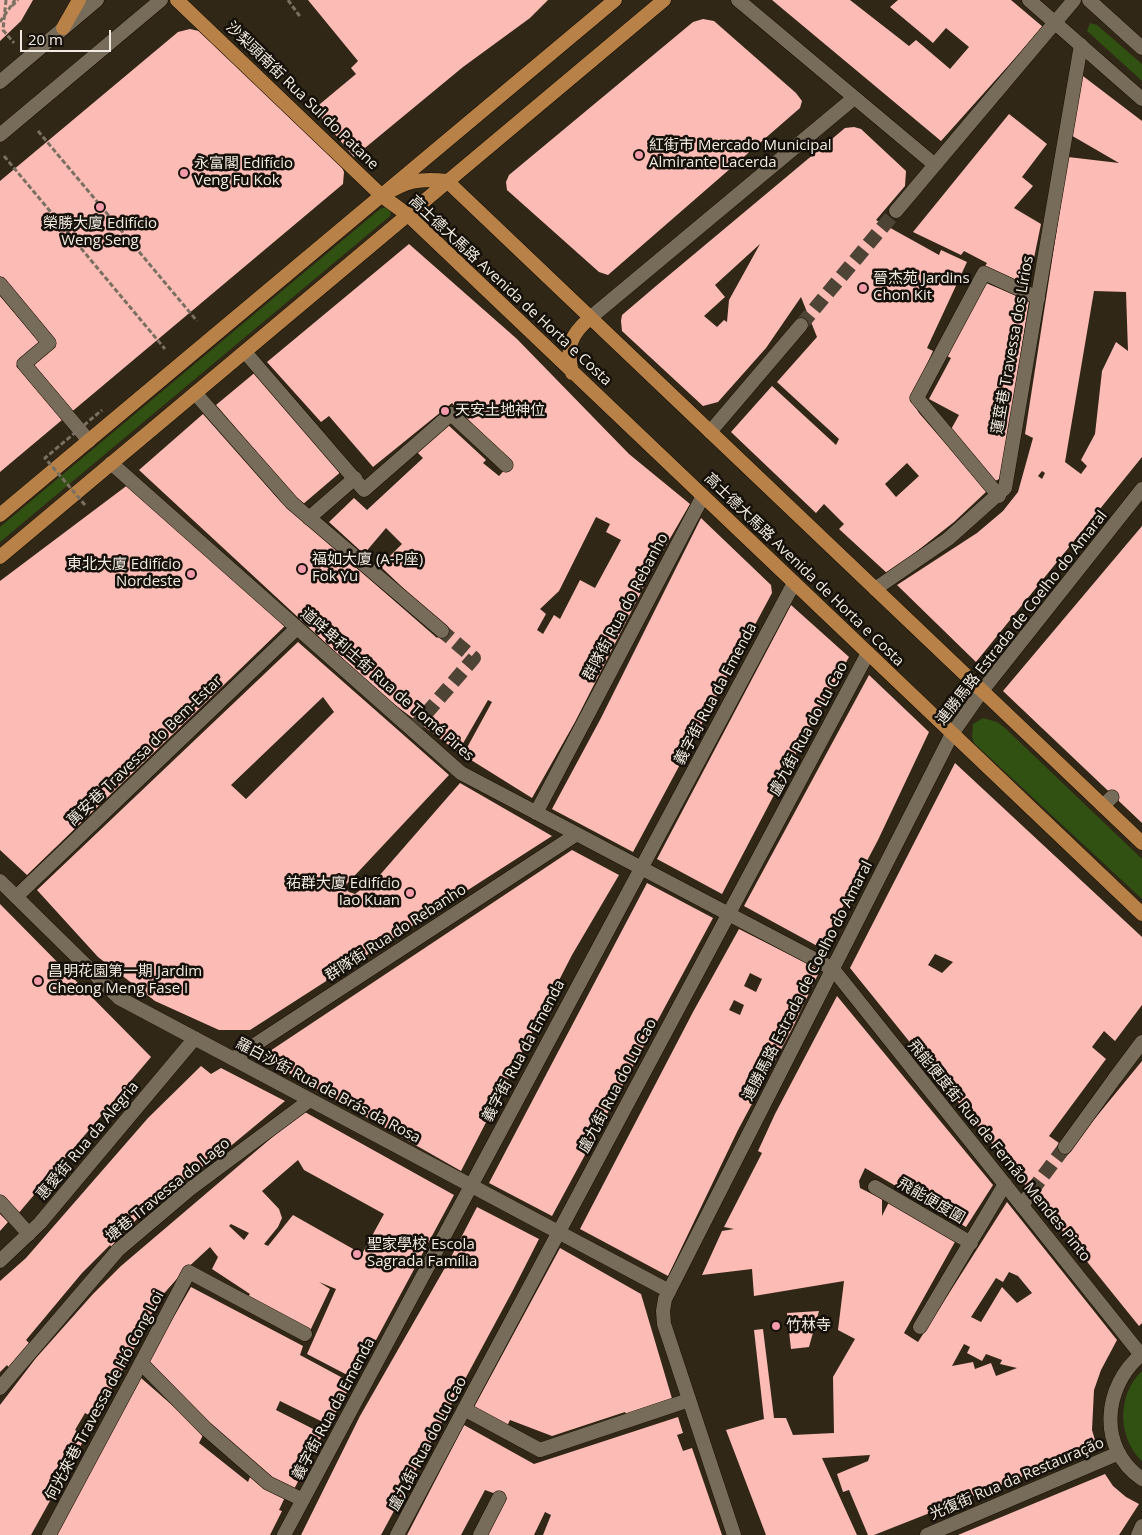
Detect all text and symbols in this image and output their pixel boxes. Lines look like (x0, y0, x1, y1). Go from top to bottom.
street label: 沙梨頭南街 Rua Sul do Patane (222, 18, 382, 174)
scale bar (22, 20, 114, 52)
text: 20 m (28, 29, 63, 49)
place label: 紅街市 Mercado Municipal Almirante Lacerda (649, 137, 832, 172)
marker: 紅街市 Mercado Municipal Almirante Lacerda (633, 149, 645, 161)
place label: 永富閣 Edifício Veng Fu Kok (194, 155, 293, 190)
marker: 永富閣 Edifício Veng Fu Kok (178, 167, 190, 179)
street label: 高士德大馬路 Avenida de Horta e Costa (405, 192, 615, 390)
marker: 榮勝大廈 Edifício Weng Seng (94, 201, 106, 213)
place label: 榮勝大廈 Edifício Weng Seng (43, 215, 157, 250)
street label: 蓮莖巷 Travessa dos Lírios (988, 254, 1038, 436)
place label: 晉杰苑 Jardins Chon Kit (873, 270, 970, 305)
marker: 晉杰苑 Jardins Chon Kit (857, 282, 869, 294)
place label: 天安土地神位 (455, 402, 545, 420)
marker: 天安土地神位 (439, 405, 451, 417)
street label: 高士德大馬路 Avenida de Horta e Costa (700, 470, 908, 670)
street label: 連勝馬路 Estrada de Coelho do Amaral (933, 507, 1111, 729)
street label: 群隊街 Rua do Rebanho (579, 530, 673, 684)
place label: 福如大廈 (A-P座) Fok Yu (312, 551, 423, 586)
place label: 東北大廈 Edifício Nordeste (67, 556, 181, 591)
marker: 福如大廈 (A-P座) Fok Yu (296, 563, 308, 575)
marker: 東北大廈 Edifício Nordeste (185, 568, 197, 580)
street label: 道咩卑利士街 Rua de Tomé Pires (297, 605, 477, 765)
street label: 義字街 Rua da Emenda (671, 620, 761, 768)
street label: 盧九街 Rua do Lu Cao (766, 659, 852, 799)
street label: 萬安巷 Travessa do Bem-Estar (64, 672, 226, 830)
street label: 連勝馬路 Estrada de Coelho do Amaral (739, 858, 877, 1104)
place label: 祐群大廈 Edifício Iao Kuan (286, 875, 400, 910)
street label: 群隊街 Rua do Rebanho (322, 881, 470, 985)
marker: 祐群大廈 Edifício Iao Kuan (404, 887, 416, 899)
place label: 昌明花園第一期 Jardim Cheong Meng Fase I (48, 963, 202, 998)
marker: 昌明花園第一期 Jardim Cheong Meng Fase I (32, 975, 44, 987)
street label: 義字街 Rua da Emenda (479, 977, 569, 1125)
street label: 盧九街 Rua do Lu Cao (575, 1016, 661, 1156)
street label: 羅白沙街 Rua de Brás da Rosa (233, 1035, 423, 1147)
street label: 飛能便度街 Rua de Fernão Mendes Pinto (904, 1037, 1094, 1265)
street label: 惠愛街 Rua da Alegria (33, 1078, 143, 1204)
street label: 塘巷 Travessa do Lago (102, 1134, 234, 1246)
street label: 飛能便度圍 (894, 1174, 968, 1228)
place label: 聖家學校 Escola Sagrada Família (367, 1236, 477, 1271)
marker: 聖家學校 Escola Sagrada Família (351, 1248, 363, 1260)
street label: 何光來巷 Travessa de Hó Cong Loi (42, 1288, 168, 1504)
place label: 竹林寺 (786, 1317, 831, 1335)
marker: 竹林寺 (770, 1320, 782, 1332)
street label: 義字街 Rua da Emenda (289, 1335, 379, 1483)
street label: 盧九街 Rua do Lu Cao (385, 1374, 471, 1514)
street label: 光復街 Rua da Restauração (927, 1434, 1107, 1524)

